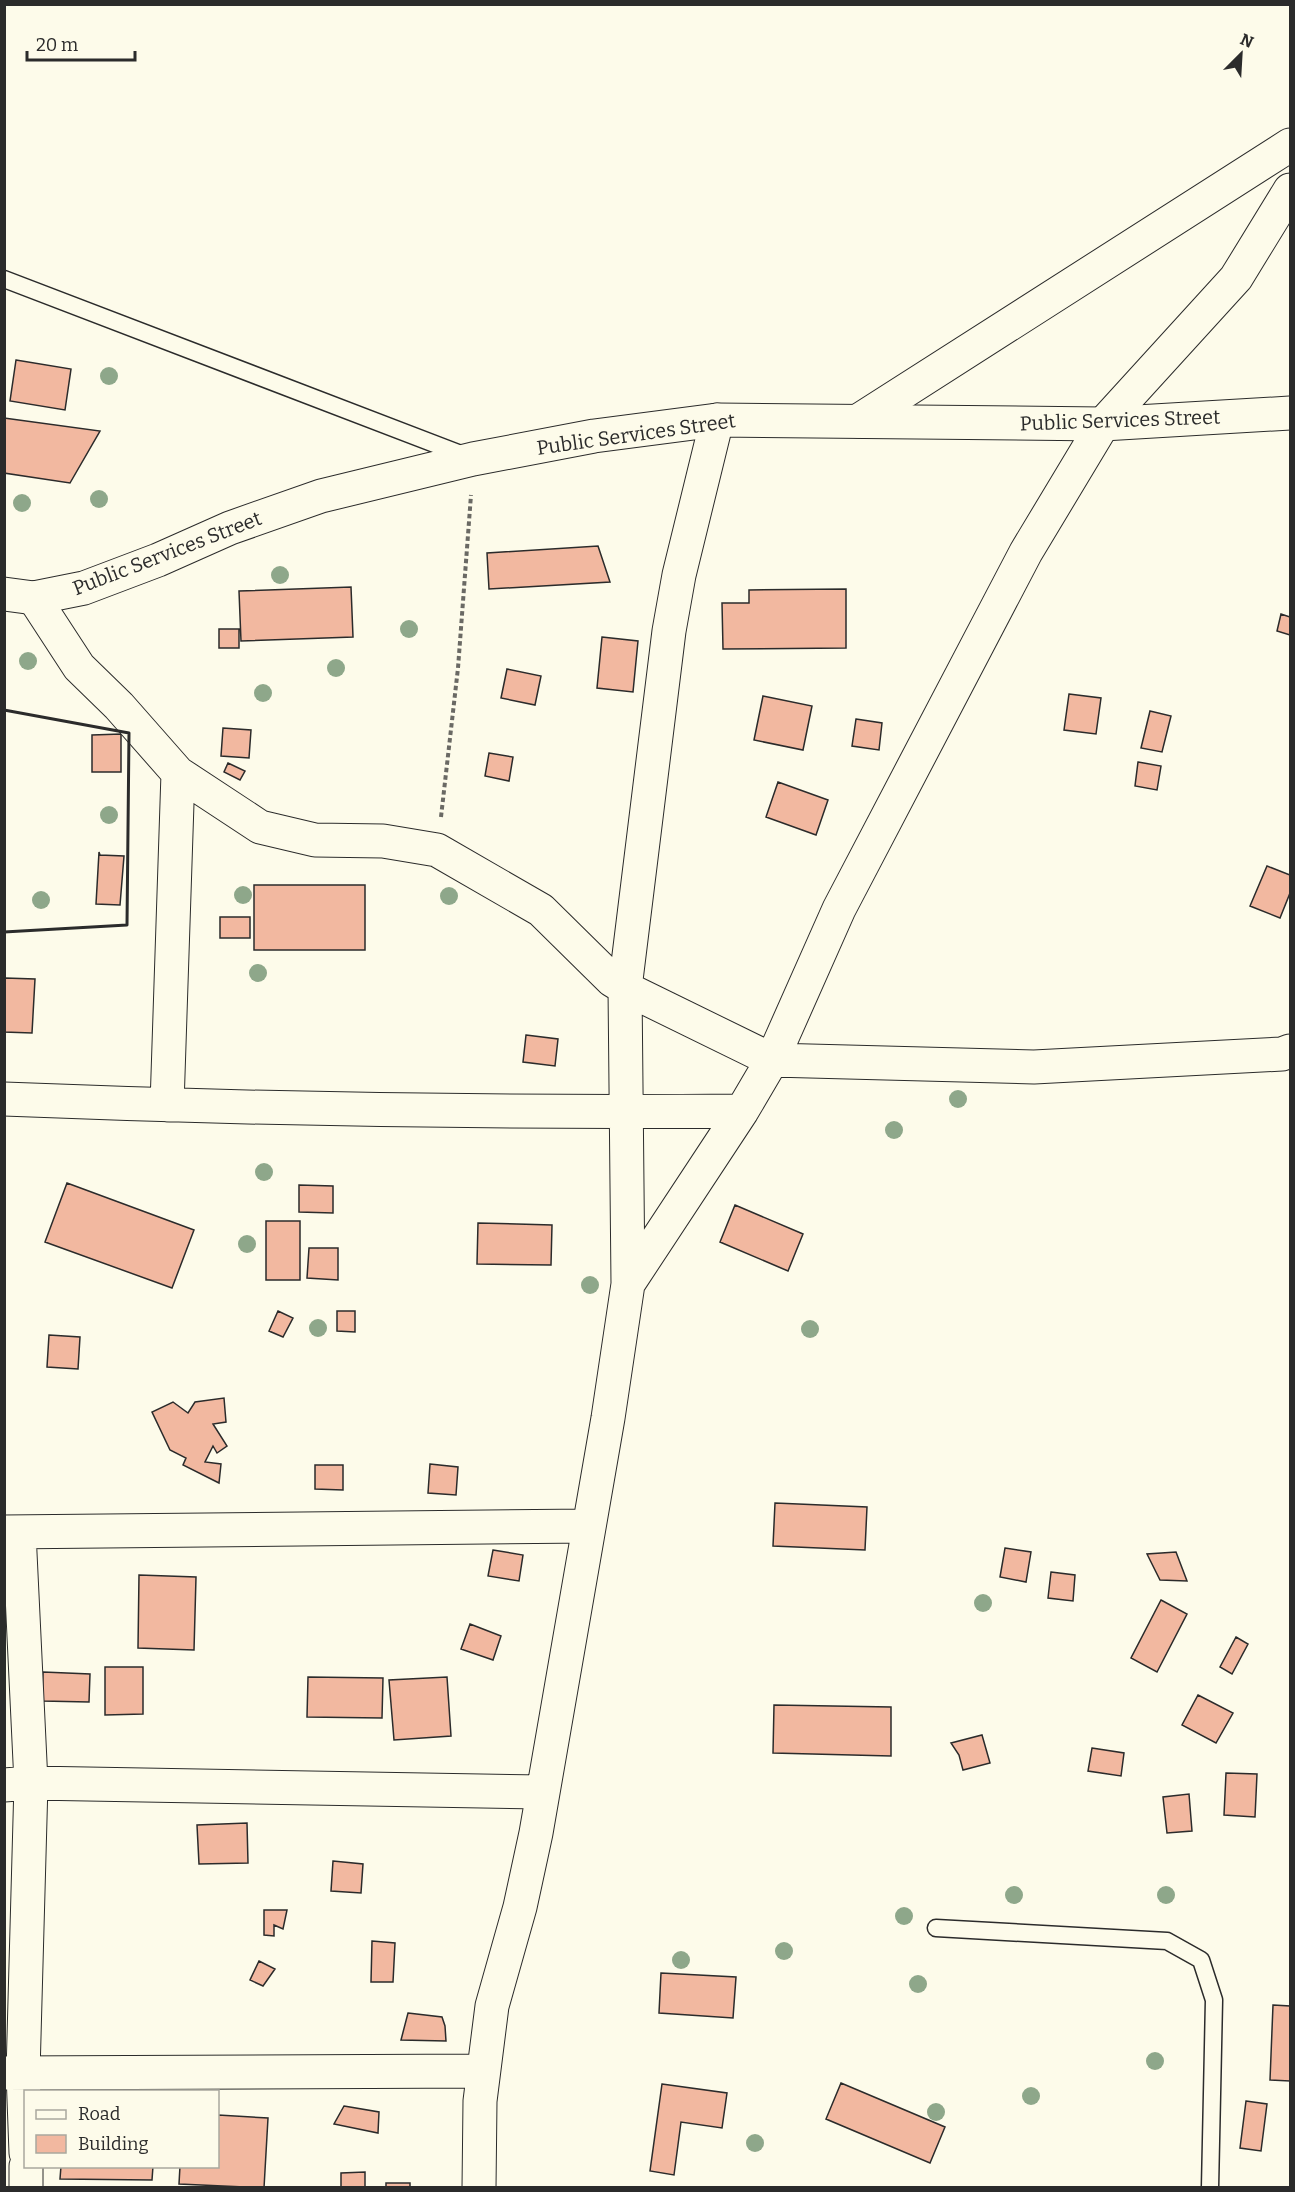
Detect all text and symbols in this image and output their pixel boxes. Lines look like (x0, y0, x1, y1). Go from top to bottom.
scale bar (27, 24, 135, 62)
north arrow (1211, 24, 1271, 84)
text: N (1237, 30, 1256, 52)
text: 20 m (36, 34, 78, 56)
street label: Public Services Street (1019, 405, 1221, 435)
street label: Public Services Street (535, 408, 737, 460)
street label: Public Services Street (69, 506, 265, 600)
legend (24, 2090, 219, 2168)
text: Road (78, 2103, 121, 2125)
text: Building (78, 2133, 149, 2155)

